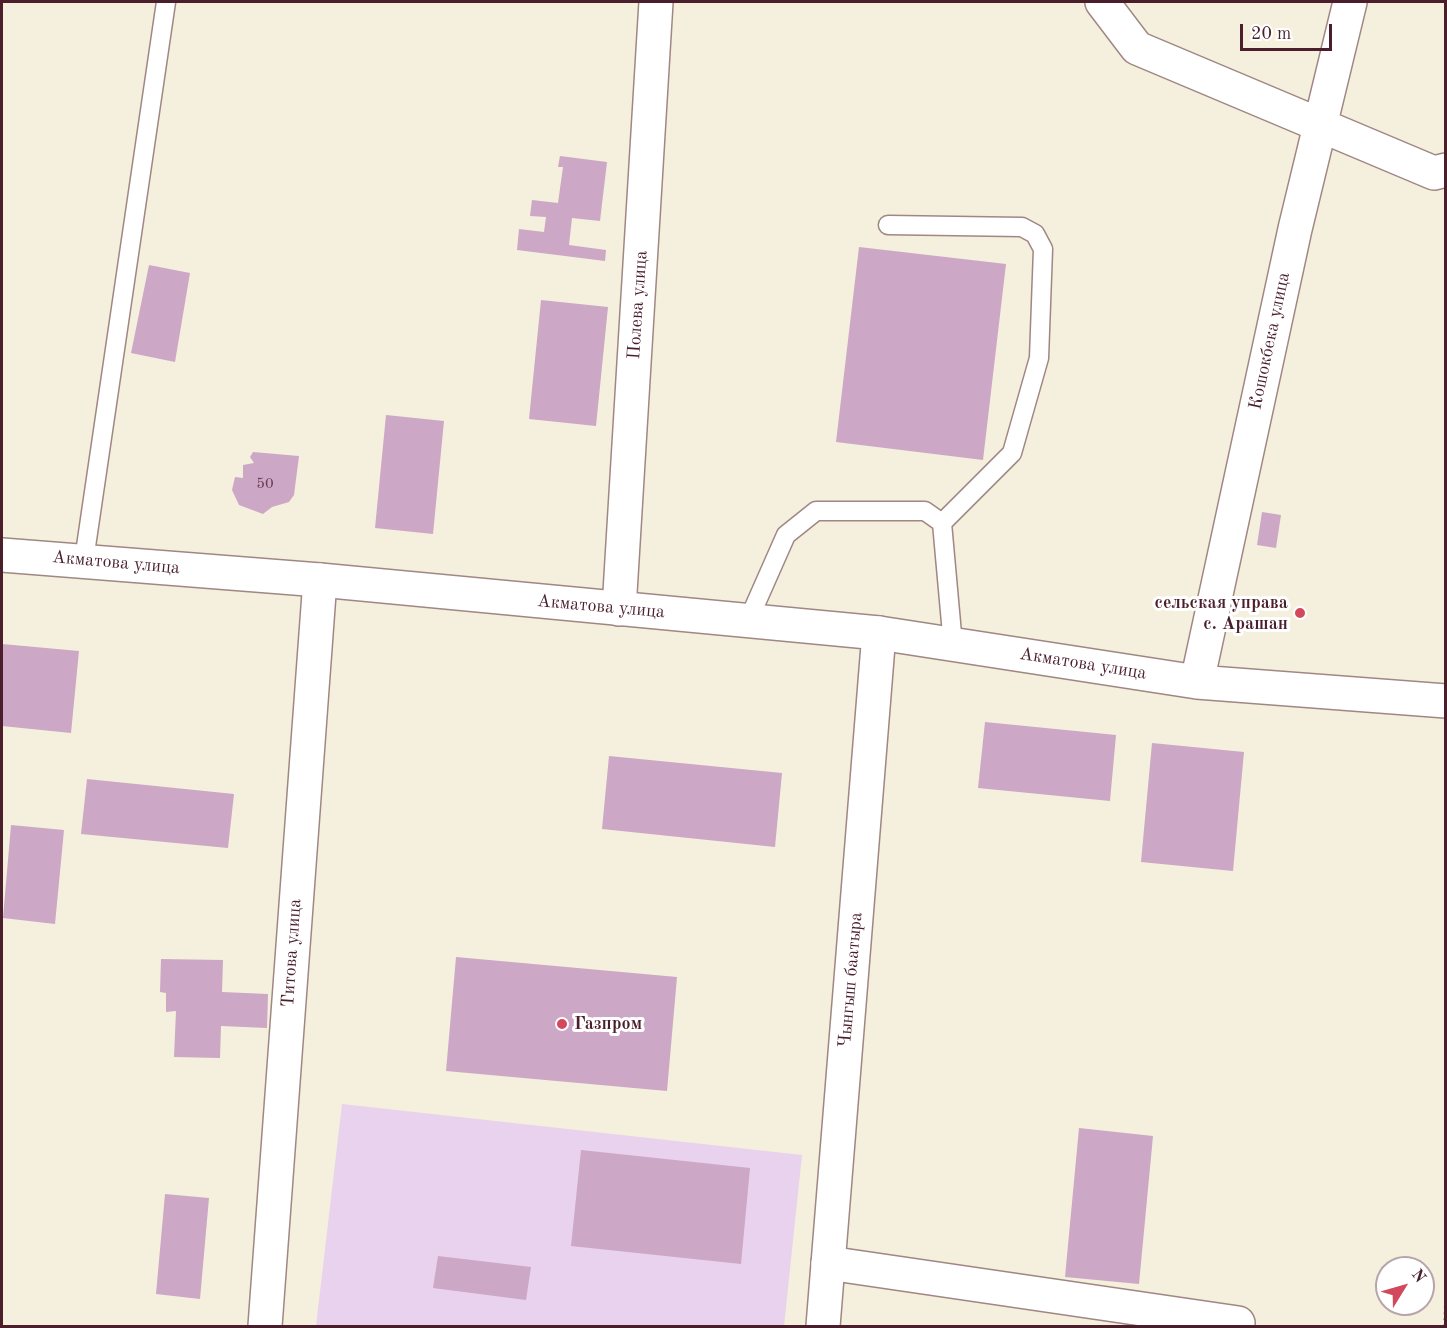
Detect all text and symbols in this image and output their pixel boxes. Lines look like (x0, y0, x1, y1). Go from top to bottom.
scale bar (1243, 12, 1334, 50)
text: 20 m (1251, 25, 1291, 43)
street label: Полева улица (623, 250, 653, 360)
street label: Кошокбека улица (1245, 270, 1295, 412)
house number: 50 (256, 475, 274, 493)
street label: Акматова улица (51, 547, 181, 579)
street label: Акматова улица (536, 591, 666, 623)
place label: сельская управа с. Арашан (1155, 592, 1288, 634)
marker: сельская управа с. Арашан (1293, 606, 1307, 620)
street label: Акматова улица (1018, 643, 1148, 685)
street label: Титова улица (277, 898, 307, 1008)
street label: Чынгыш баатыра (834, 911, 868, 1049)
place label: Газпром (574, 1013, 642, 1035)
marker: Газпром (555, 1017, 569, 1031)
north arrow (1375, 1256, 1435, 1316)
text: N (1408, 1267, 1428, 1286)

